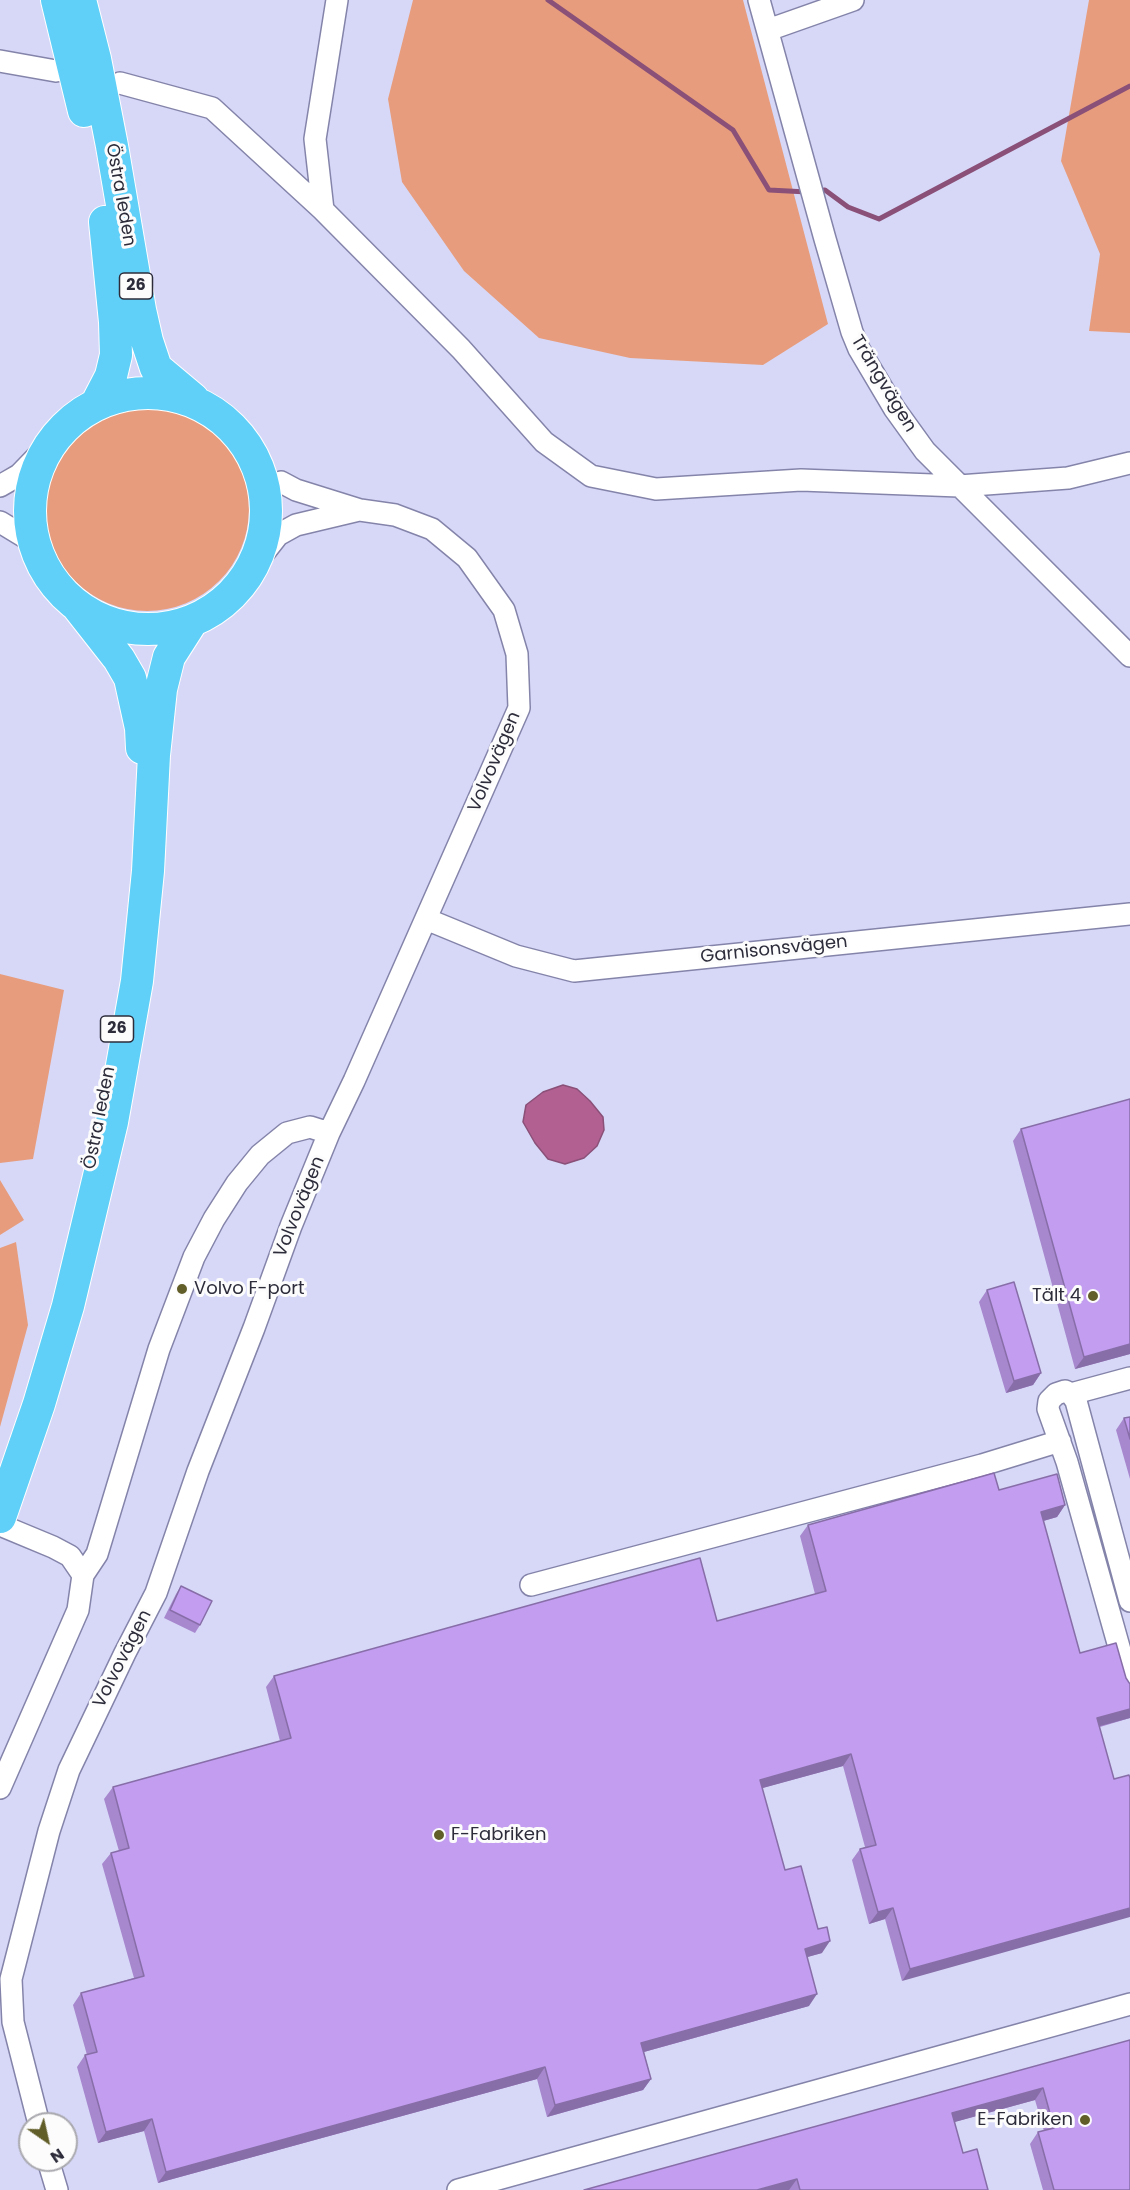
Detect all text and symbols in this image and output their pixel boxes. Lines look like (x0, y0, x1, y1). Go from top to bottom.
street label: Östra leden (100, 142, 140, 248)
road number: 26 (120, 273, 152, 299)
street label: Trängvägen (846, 332, 920, 436)
street label: Volvovägen (464, 709, 526, 815)
street label: Garnisonsvägen (699, 932, 849, 968)
road number: 26 (100, 1016, 134, 1042)
street label: Östra leden (79, 1065, 121, 1171)
street label: Volvovägen (270, 1153, 330, 1261)
place label: Volvo F-port (194, 1278, 304, 1300)
marker: Volvo F-port (175, 1282, 189, 1296)
place label: Tält 4 (1032, 1285, 1081, 1307)
marker: Tält 4 (1086, 1289, 1100, 1303)
street label: Volvovägen (89, 1606, 157, 1712)
place label: F-Fabriken (451, 1824, 546, 1846)
marker: F-Fabriken (432, 1828, 446, 1842)
place label: E-Fabriken (977, 2109, 1073, 2131)
north arrow (18, 2112, 78, 2172)
marker: E-Fabriken (1078, 2113, 1092, 2127)
text: N (46, 2143, 69, 2169)

